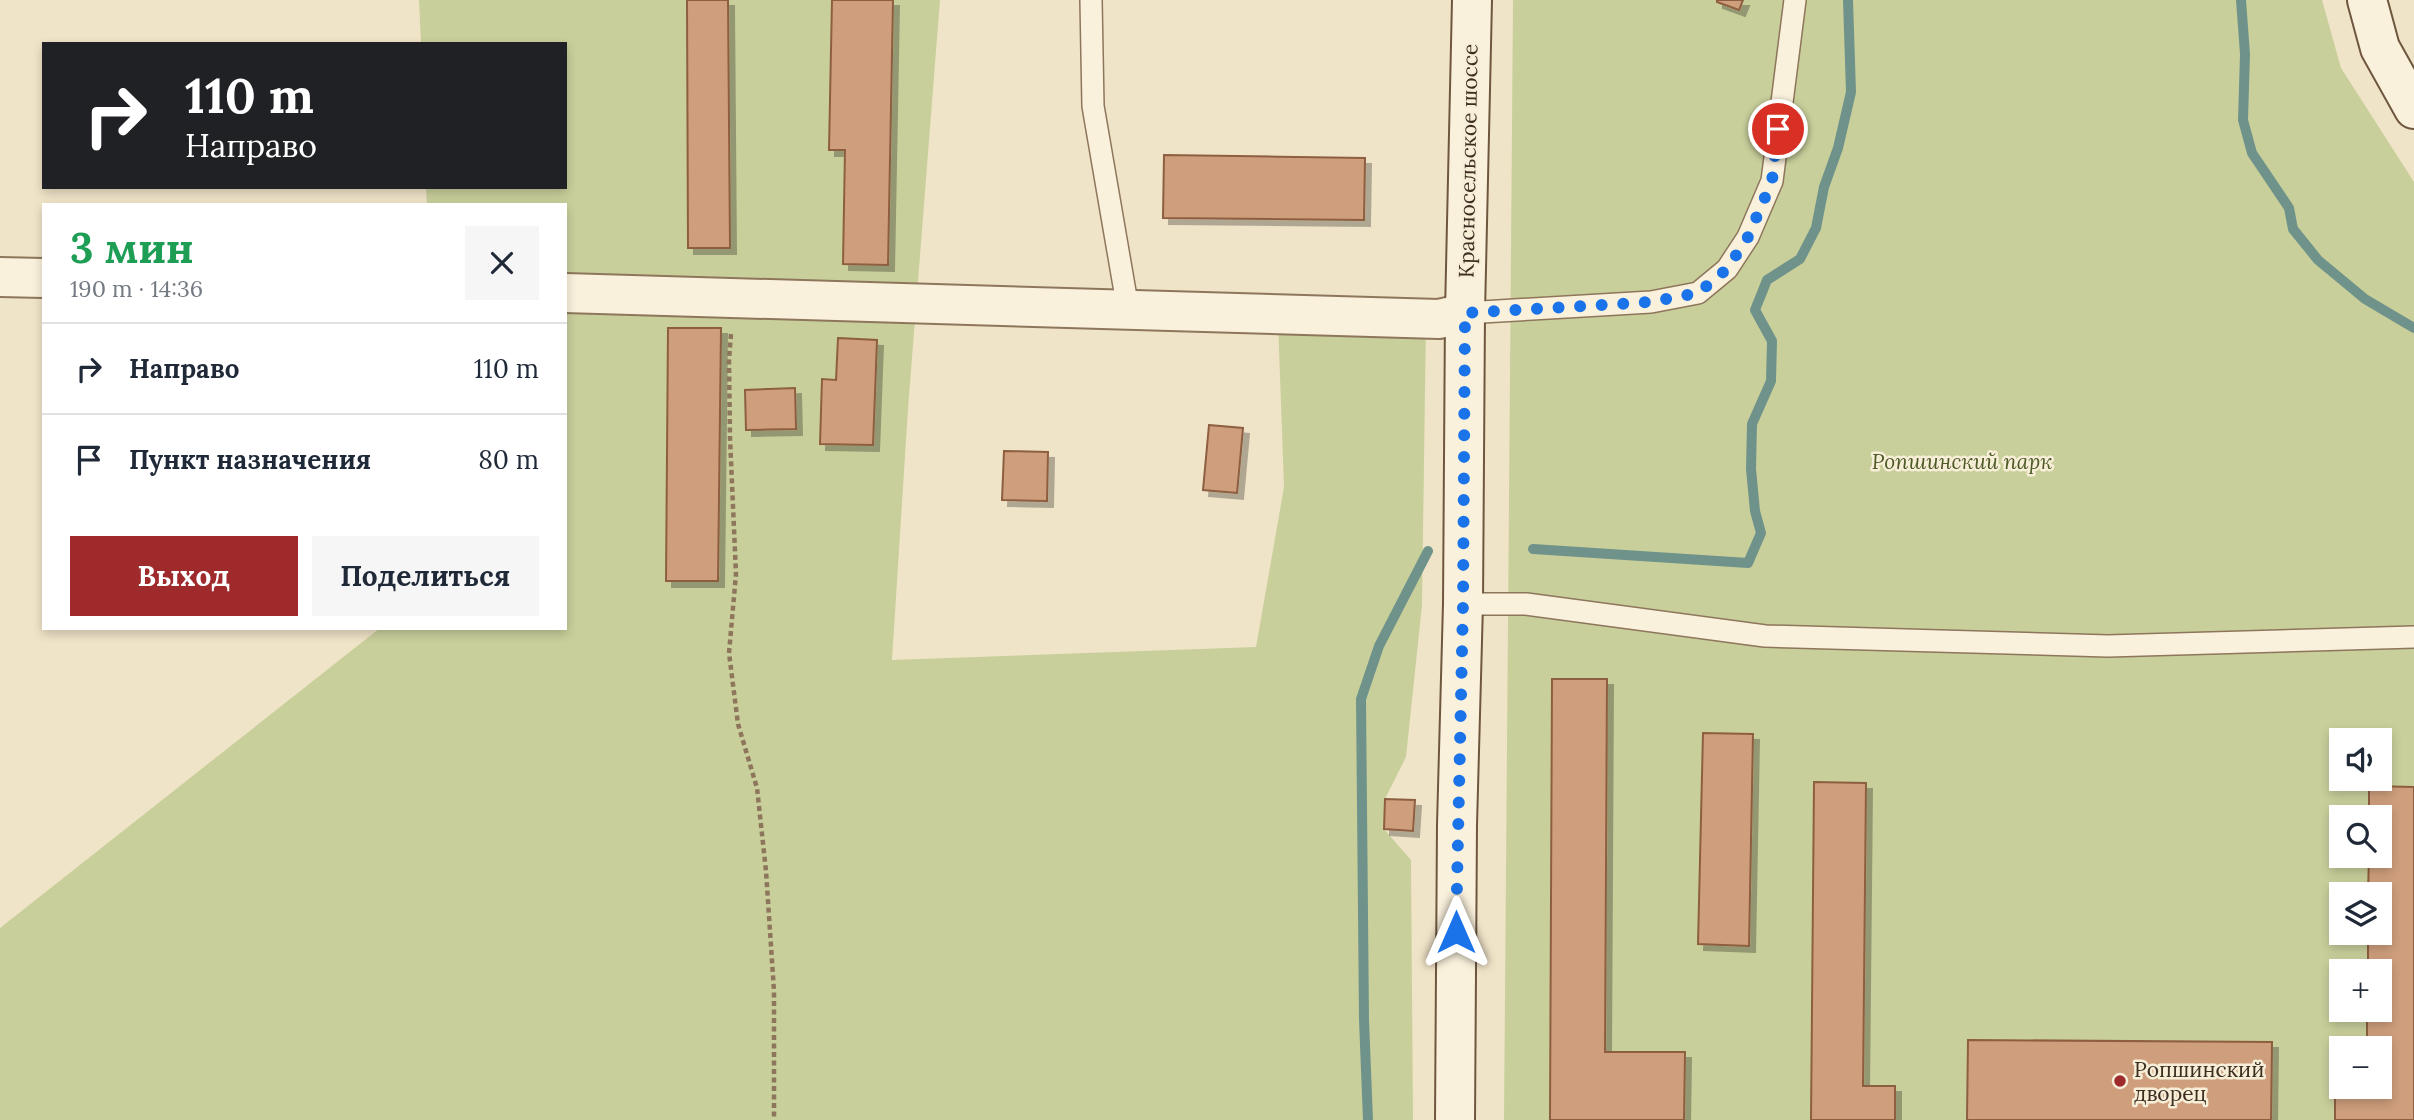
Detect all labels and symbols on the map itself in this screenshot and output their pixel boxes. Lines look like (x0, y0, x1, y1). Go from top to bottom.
street label: Красносельское шоссе (1452, 44, 1484, 278)
pin (1748, 99, 1808, 159)
park label: Ропшинский парк (1872, 448, 2052, 475)
position arrow (1419, 895, 1493, 969)
place label: Ропшинский дворец (2134, 1056, 2264, 1107)
marker: Ропшинский дворец (2112, 1073, 2128, 1089)

